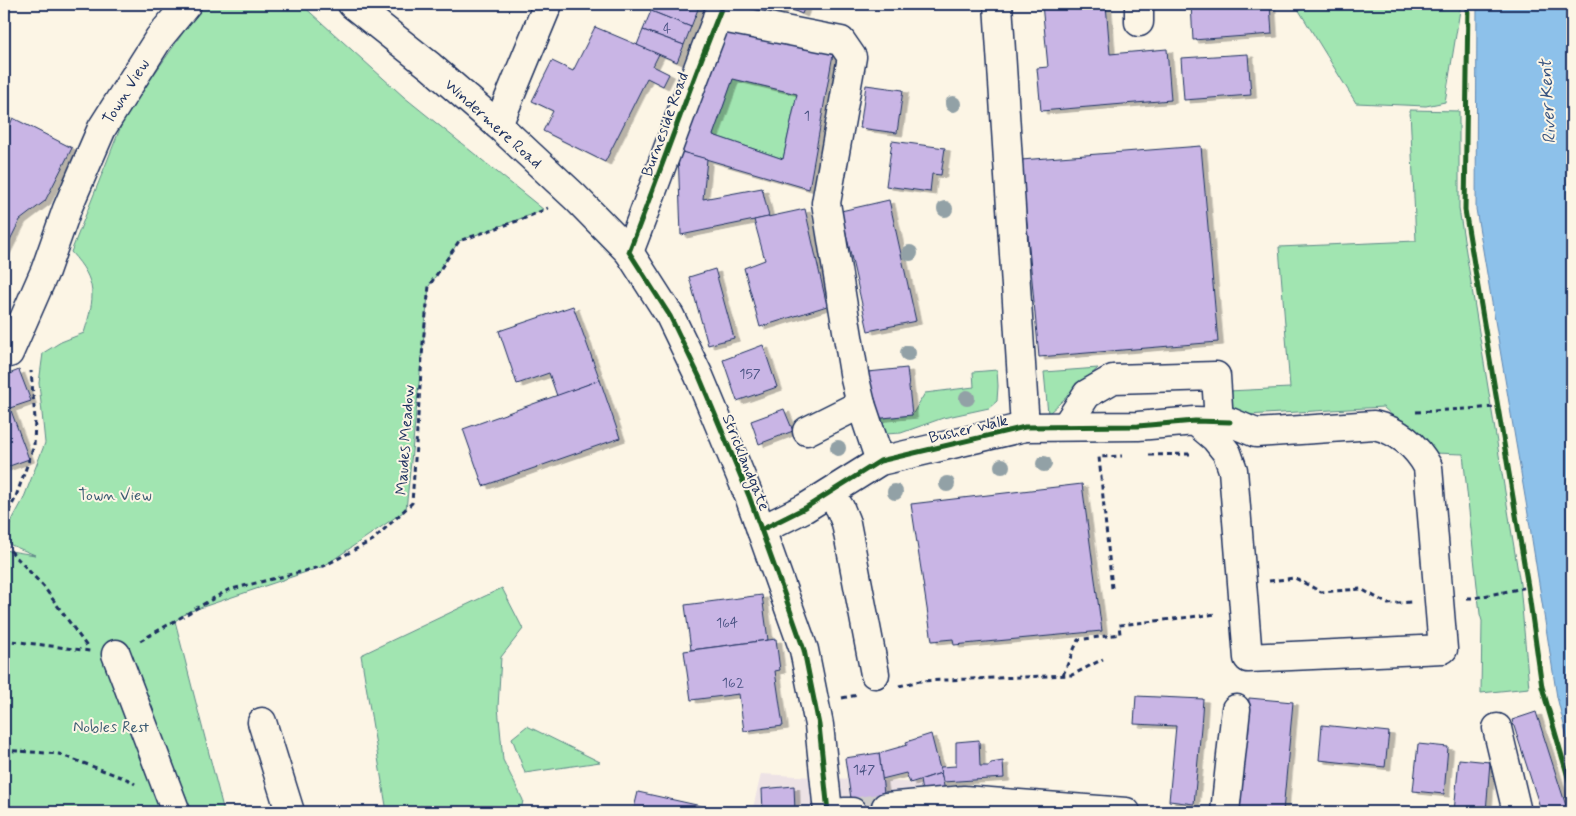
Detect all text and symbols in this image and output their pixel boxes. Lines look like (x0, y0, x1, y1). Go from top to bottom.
house number: 4 (663, 20, 671, 38)
street label: Town View (98, 55, 155, 129)
water label: River Kent (1534, 57, 1562, 145)
street label: Burneside Road (637, 69, 694, 180)
street label: Windermere Road (440, 75, 546, 174)
house number: 1 (804, 107, 810, 125)
house number: 157 (739, 365, 761, 383)
street label: Maudes Meadow (391, 384, 420, 496)
street label: Busher Walk (927, 410, 1010, 449)
street label: Stricklandgate (716, 411, 775, 515)
park label: Town View (78, 485, 152, 506)
house number: 164 (716, 614, 738, 632)
house number: 162 (722, 674, 744, 692)
park label: Nobles Rest (73, 717, 149, 738)
house number: 147 (853, 761, 875, 779)

